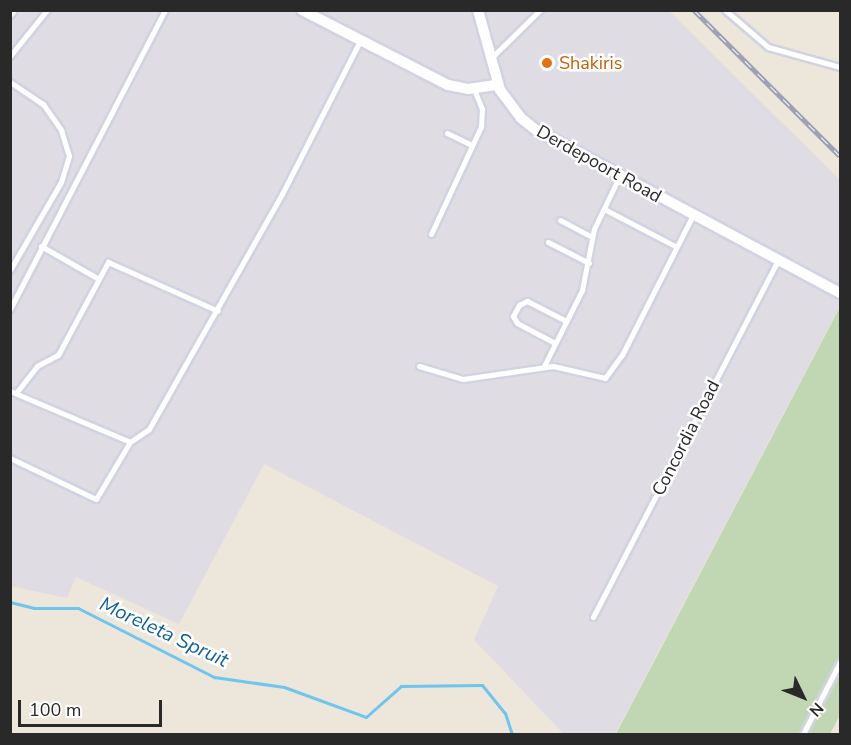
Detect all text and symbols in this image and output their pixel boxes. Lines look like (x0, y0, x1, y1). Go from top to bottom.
place label: Shakiris (559, 52, 622, 74)
marker: Shakiris (540, 56, 554, 70)
street label: Derdepoort Road (533, 121, 665, 207)
street label: Concordia Road (648, 377, 724, 499)
water label: Moreleta Spruit (96, 592, 232, 672)
north arrow (773, 667, 833, 727)
scale bar (21, 688, 165, 726)
text: N (804, 697, 828, 721)
text: 100 m (29, 698, 81, 722)

